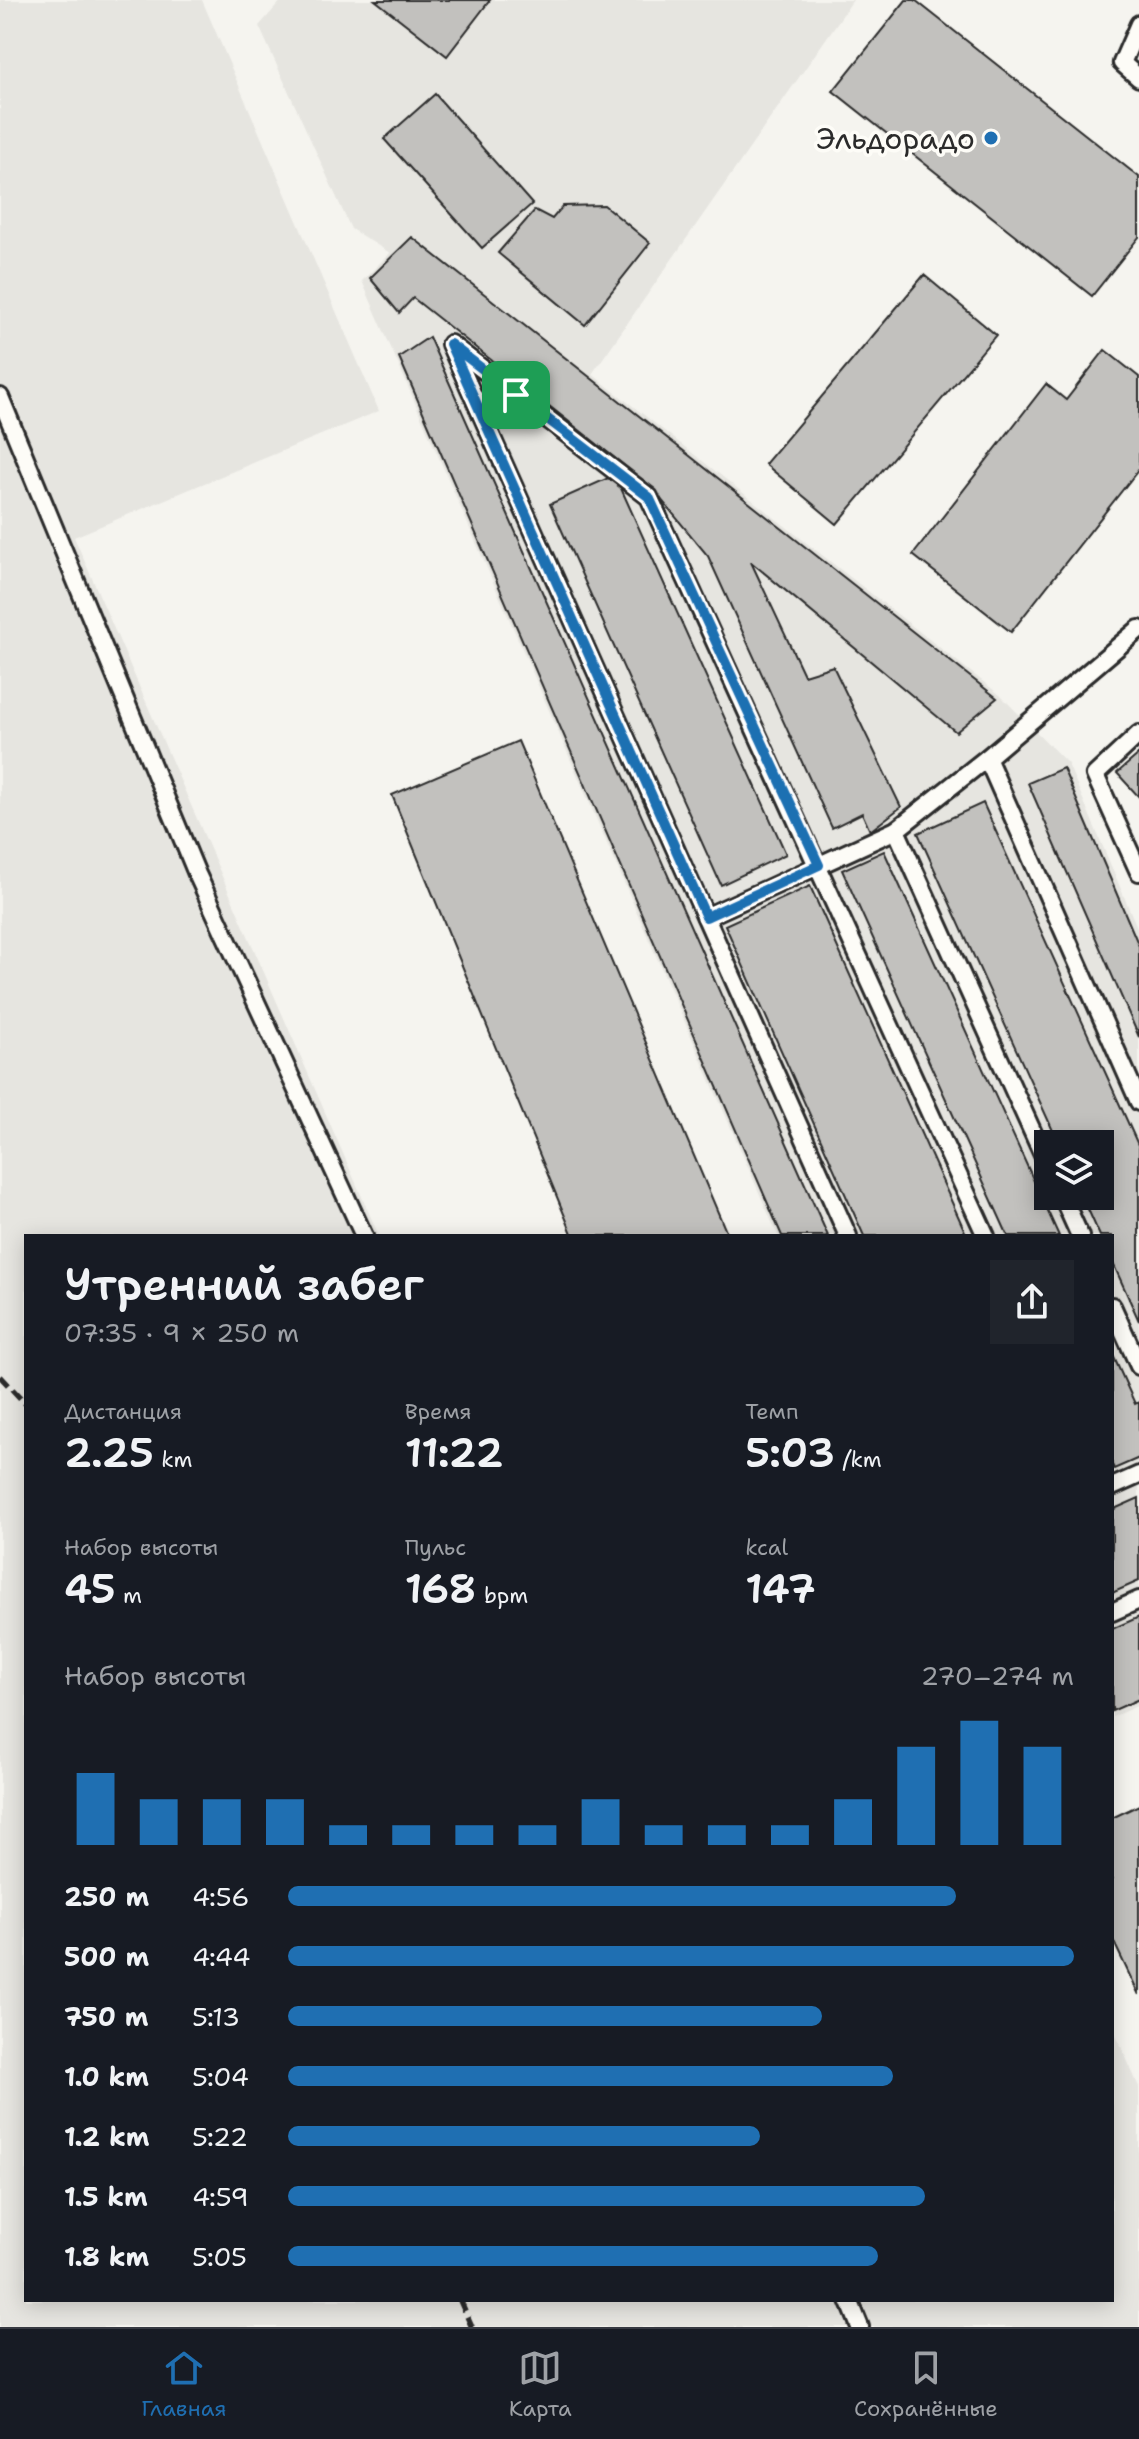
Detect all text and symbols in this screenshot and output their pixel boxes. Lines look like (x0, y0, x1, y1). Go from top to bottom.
place label: Эльдорадо (816, 118, 975, 159)
marker: Эльдорадо (982, 129, 1000, 147)
pin (482, 361, 550, 429)
icon: arrive (494, 373, 538, 417)
map controls (1034, 1130, 1114, 1210)
button: layers (1034, 1130, 1114, 1210)
text: Утренний забег (64, 1255, 424, 1314)
button: share (990, 1260, 1074, 1344)
text: 07:35 · 9 × 250 m (64, 1315, 299, 1350)
text: Дистанция (64, 1397, 182, 1426)
text: Время (405, 1397, 472, 1426)
text: Темп (745, 1397, 799, 1426)
text: 2.25 (64, 1426, 154, 1480)
text: 11:22 (405, 1426, 504, 1480)
text: 5:03 (745, 1426, 835, 1480)
text: km (154, 1445, 192, 1474)
text: /km (835, 1445, 882, 1474)
text: Набор высоты (64, 1533, 218, 1562)
text: Пульс (405, 1533, 466, 1562)
text: kcal (745, 1533, 788, 1562)
text: 45 (64, 1562, 116, 1616)
text: 168 (405, 1562, 476, 1616)
text: 147 (745, 1562, 816, 1616)
text: m (116, 1581, 142, 1610)
text: bpm (476, 1581, 528, 1610)
text: Набор высоты (64, 1658, 246, 1693)
text: 270–274 m (921, 1658, 1074, 1693)
text: 250 m (64, 1879, 149, 1914)
text: 4:56 (192, 1879, 249, 1914)
text: 500 m (64, 1939, 149, 1974)
text: 4:44 (192, 1939, 250, 1974)
text: 750 m (64, 1999, 149, 2034)
text: 5:13 (192, 1999, 240, 2034)
text: 1.0 km (64, 2059, 149, 2094)
text: 5:04 (192, 2059, 249, 2094)
text: 1.2 km (64, 2119, 149, 2154)
text: 5:22 (192, 2119, 248, 2154)
text: 1.5 km (64, 2179, 148, 2214)
text: 4:59 (192, 2179, 249, 2214)
text: 1.8 km (64, 2239, 149, 2274)
text: 5:05 (192, 2239, 247, 2274)
tab: Главная (141, 2346, 226, 2423)
tab: Карта (509, 2346, 572, 2423)
tab: Сохранённые (854, 2346, 998, 2423)

